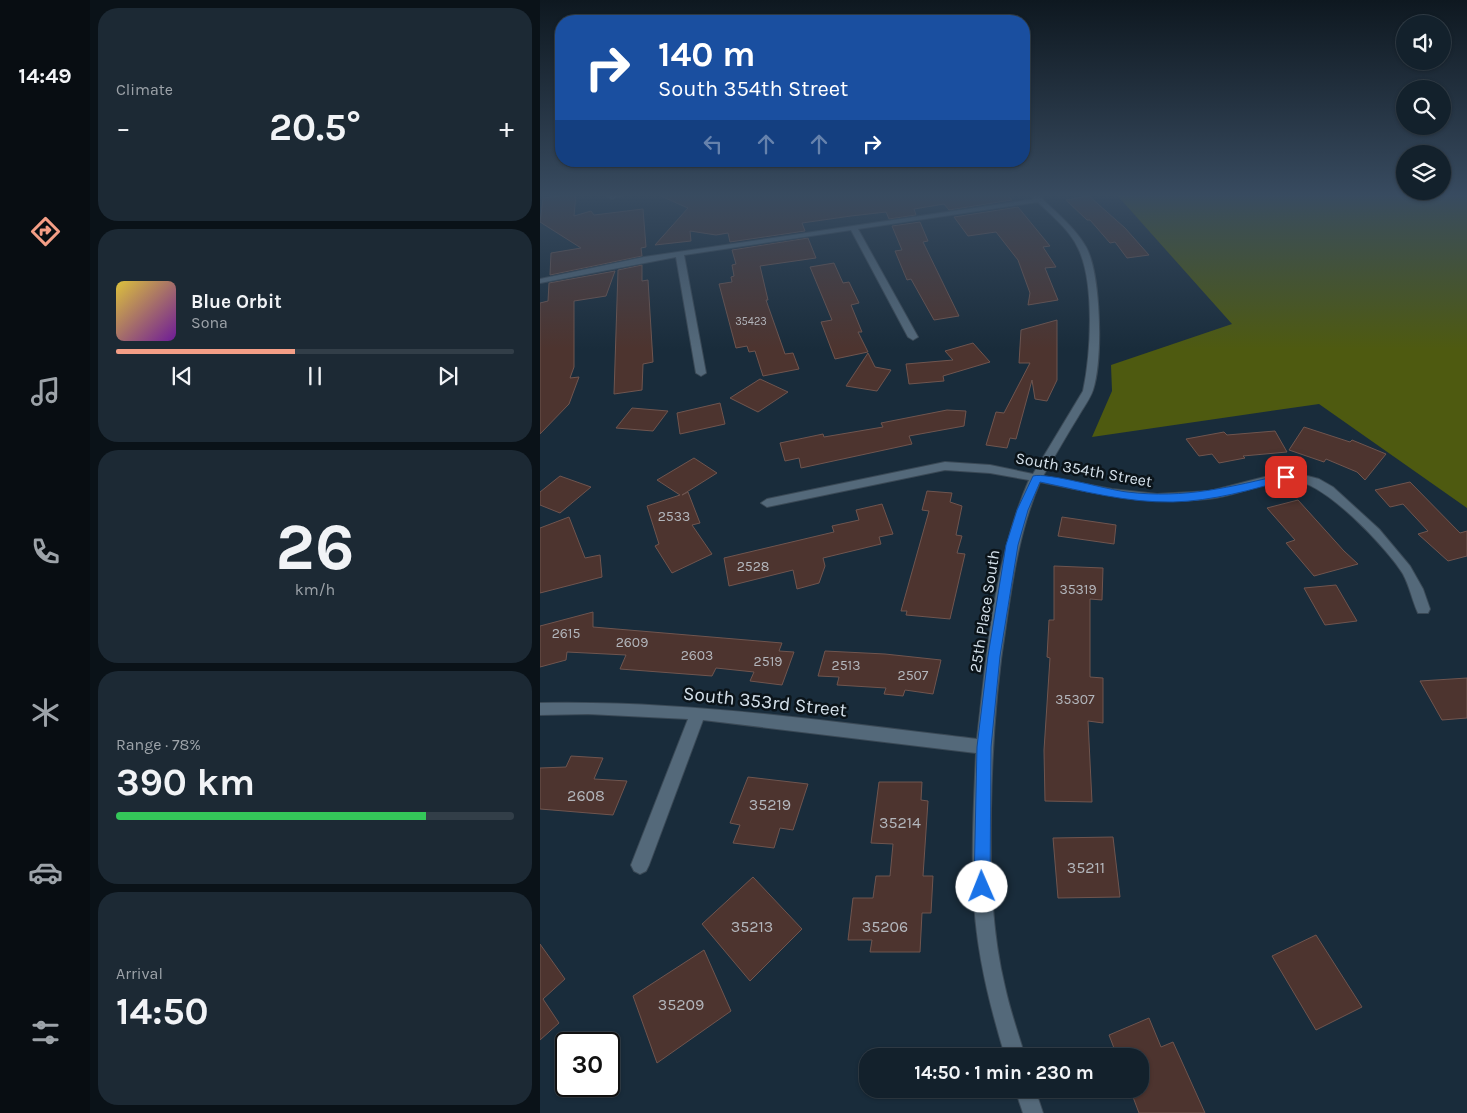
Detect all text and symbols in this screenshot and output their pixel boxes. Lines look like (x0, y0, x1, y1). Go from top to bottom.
map controls (1396, 15, 1451, 200)
button: sound (1396, 15, 1451, 70)
text: 140 m (658, 34, 756, 75)
icon: right (575, 35, 640, 100)
text: 14:49 (18, 63, 72, 89)
text: South 354th Street (658, 76, 848, 102)
text: Climate (116, 80, 173, 99)
button: search (1396, 80, 1451, 135)
text: 20.5° (269, 105, 361, 150)
text: − (116, 111, 131, 144)
text: + (499, 111, 514, 144)
icon: left (699, 130, 727, 158)
icon: ahead (752, 130, 780, 158)
icon: ahead (805, 130, 833, 158)
icon: right (858, 130, 886, 158)
button: layers (1396, 145, 1451, 200)
icon: directions (28, 214, 63, 249)
text: Blue Orbit (191, 291, 282, 313)
text: Sona (191, 313, 228, 332)
house number: 35423 (735, 315, 767, 328)
icon: previous (168, 362, 196, 390)
icon: pause (301, 362, 329, 390)
icon: next (434, 362, 462, 390)
icon: music (28, 374, 63, 409)
street label: South 354th Street (1014, 448, 1154, 491)
pin (1265, 456, 1307, 498)
icon: arrive (1272, 463, 1300, 491)
house number: 2533 (658, 508, 690, 525)
text: 26 (276, 509, 354, 585)
icon: phone (28, 534, 63, 569)
street label: 25th Place South (965, 548, 1004, 674)
house number: 2528 (737, 558, 769, 575)
text: km/h (295, 580, 335, 599)
house number: 35319 (1059, 581, 1097, 598)
house number: 2615 (552, 625, 580, 642)
house number: 2609 (616, 634, 648, 651)
house number: 2603 (681, 647, 713, 664)
house number: 2519 (754, 653, 782, 670)
house number: 2513 (832, 657, 860, 674)
house number: 2507 (898, 667, 929, 684)
street label: South 353rd Street (682, 682, 848, 722)
house number: 35307 (1055, 691, 1095, 708)
icon: climate (28, 695, 63, 730)
text: Range · 78% (116, 735, 201, 754)
text: 390 km (116, 760, 255, 805)
house number: 2608 (567, 786, 605, 805)
house number: 35219 (749, 795, 791, 814)
house number: 35214 (879, 813, 921, 832)
icon: car (28, 855, 63, 890)
house number: 35211 (1067, 858, 1105, 877)
position arrow (955, 860, 1007, 912)
house number: 35213 (731, 917, 773, 936)
house number: 35206 (862, 917, 908, 936)
text: Arrival (116, 964, 163, 983)
text: 14:50 (116, 989, 209, 1034)
house number: 35209 (658, 995, 704, 1014)
icon: filters (28, 1015, 63, 1050)
speed limit sign: 30 (555, 1032, 620, 1097)
text: 14:50 · 1 min · 230 m (914, 1062, 1094, 1084)

